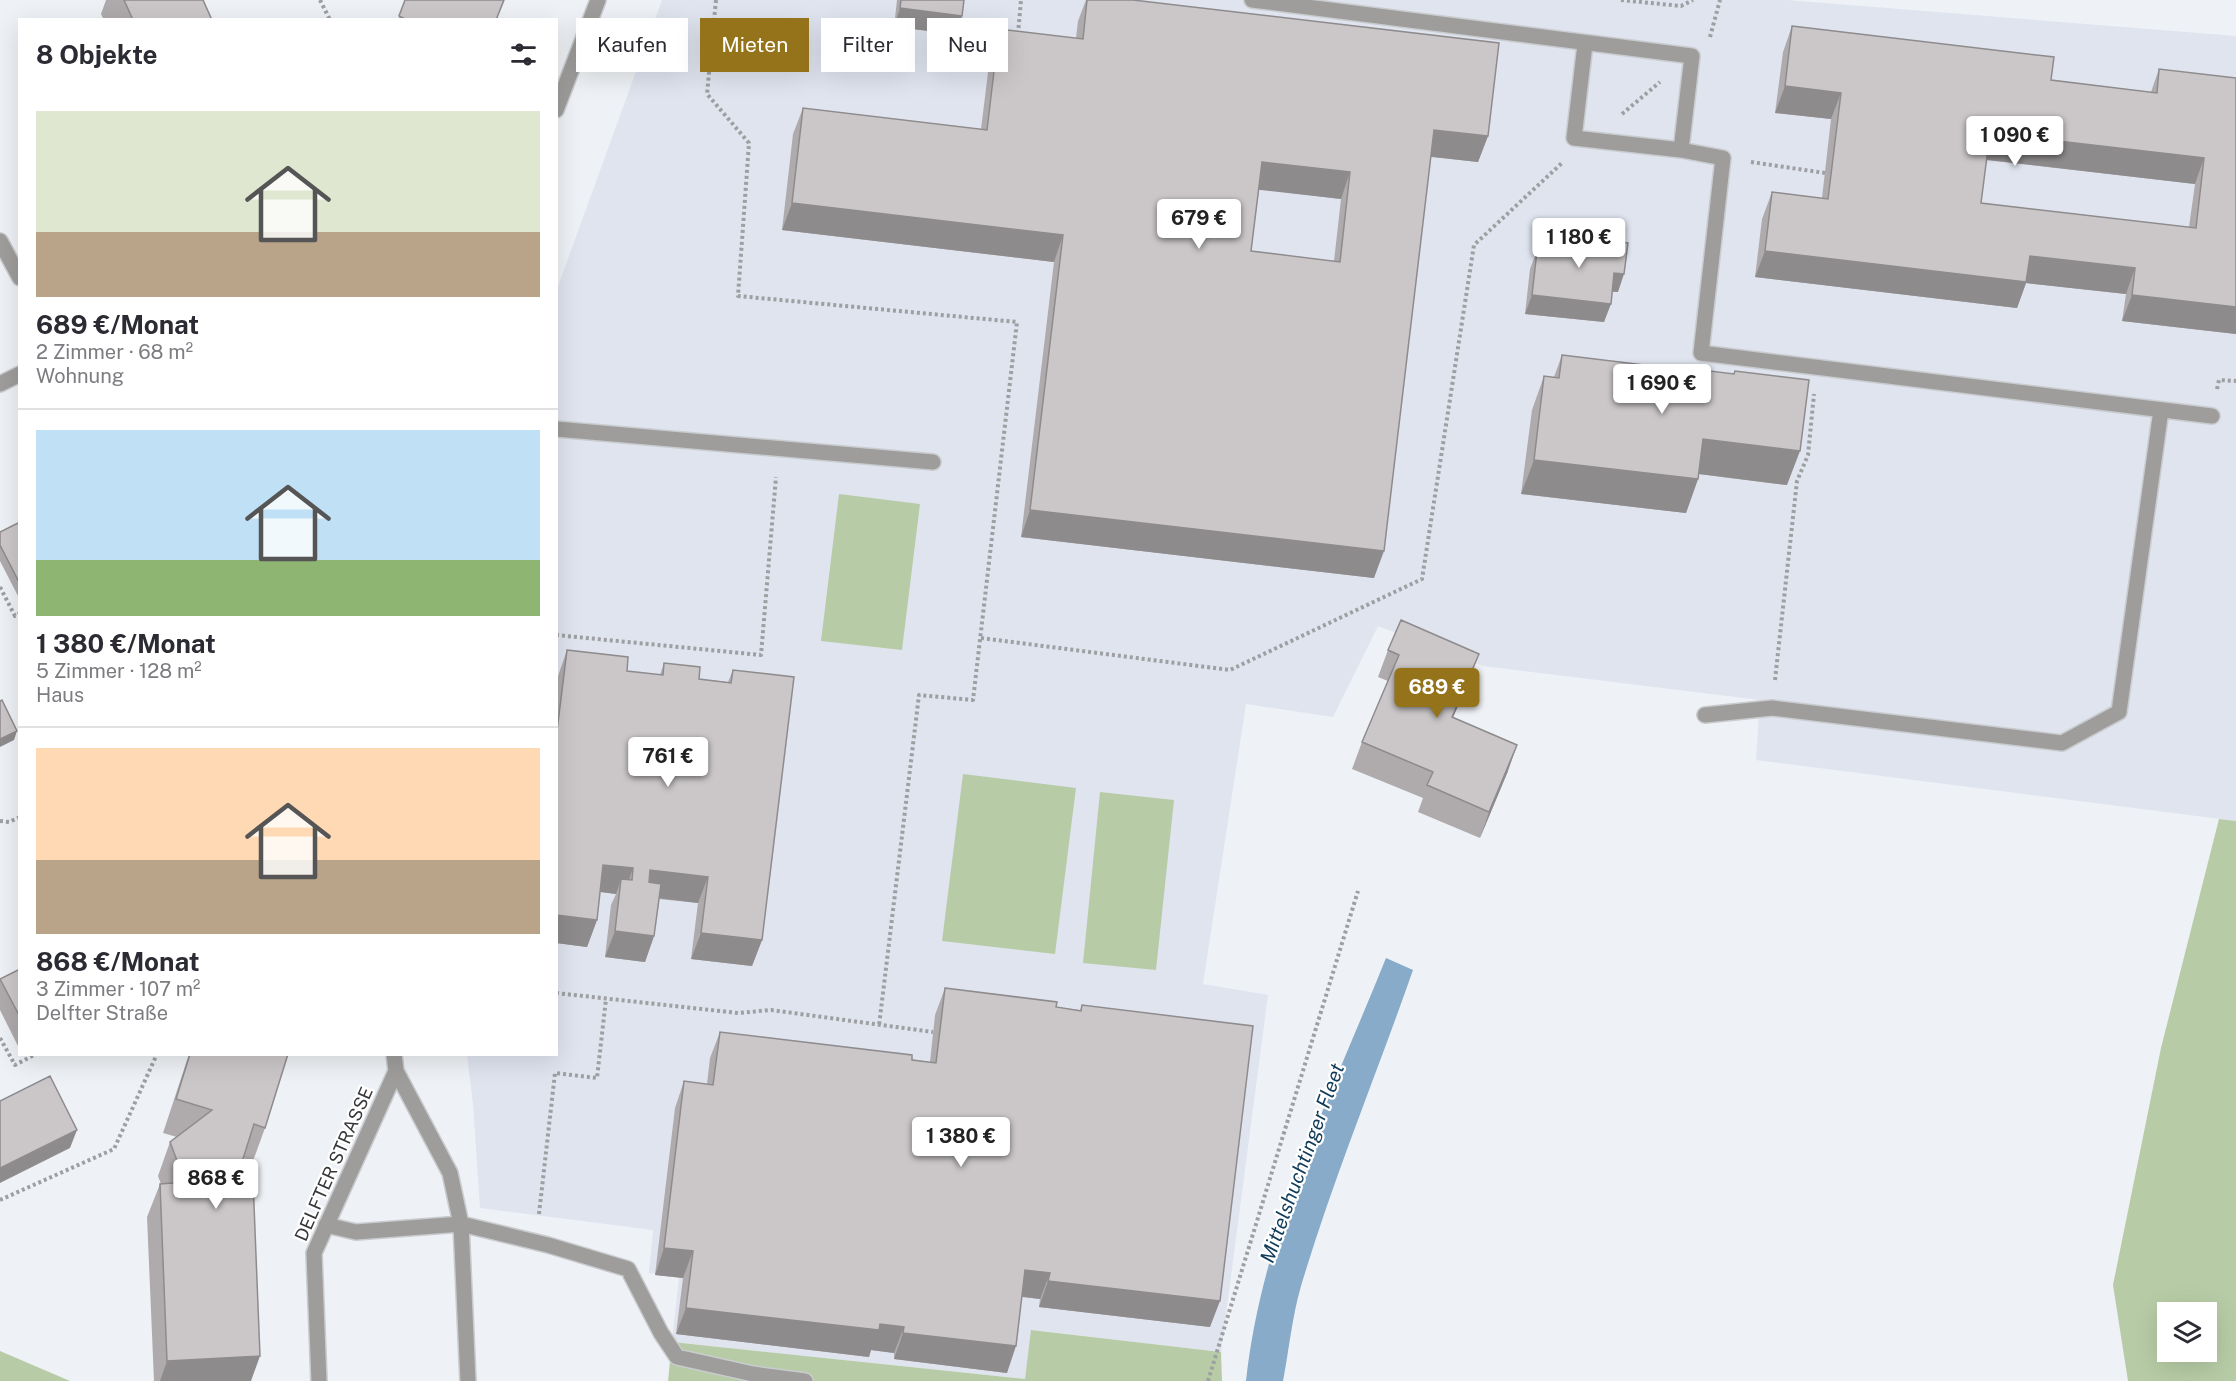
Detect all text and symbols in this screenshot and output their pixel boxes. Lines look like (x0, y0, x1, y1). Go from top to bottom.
chip: Kaufen (576, 18, 688, 72)
chip: Mieten (700, 18, 809, 72)
chip: Filter (821, 18, 915, 72)
chip: Neu (927, 18, 1008, 72)
icon: filters (507, 38, 540, 71)
text: 8 Objekte (36, 39, 158, 70)
pin: 1 090 € (1960, 116, 2070, 167)
text: 1 090 € (1980, 123, 2050, 147)
icon: home (234, 150, 342, 258)
pin: 679 € (1157, 199, 1241, 250)
text: 679 € (1171, 206, 1227, 230)
pin: 1 180 € (1524, 218, 1634, 269)
text: 1 180 € (1546, 225, 1612, 249)
text: 689 €/Monat (36, 309, 199, 340)
text: 2 Zimmer · 68 m² (36, 340, 193, 364)
text: Wohnung (36, 364, 124, 388)
pin: 1 690 € (1607, 364, 1717, 415)
text: 1 690 € (1627, 371, 1697, 395)
icon: home (234, 469, 342, 577)
text: 1 380 €/Monat (36, 628, 216, 659)
text: 5 Zimmer · 128 m² (36, 659, 202, 683)
pin: 689 € (1395, 668, 1479, 719)
text: 689 € (1408, 675, 1466, 699)
text: Haus (36, 683, 84, 707)
pin: 761 € (626, 737, 710, 788)
text: 761 € (642, 744, 694, 768)
icon: home (234, 787, 342, 895)
text: 868 €/Monat (36, 946, 200, 977)
text: 3 Zimmer · 107 m² (36, 977, 200, 1001)
text: Delfter Straße (36, 1001, 168, 1025)
water label: Mittelshuchtinger Fleet (1255, 1060, 1349, 1266)
street label: DELFTER STRASSE (290, 1084, 377, 1244)
pin: 1 380 € (906, 1117, 1016, 1168)
text: 1 380 € (926, 1124, 996, 1148)
pin: 868 € (174, 1159, 258, 1210)
text: 868 € (187, 1166, 245, 1190)
map controls (2157, 1302, 2217, 1362)
button: layers (2157, 1302, 2217, 1362)

